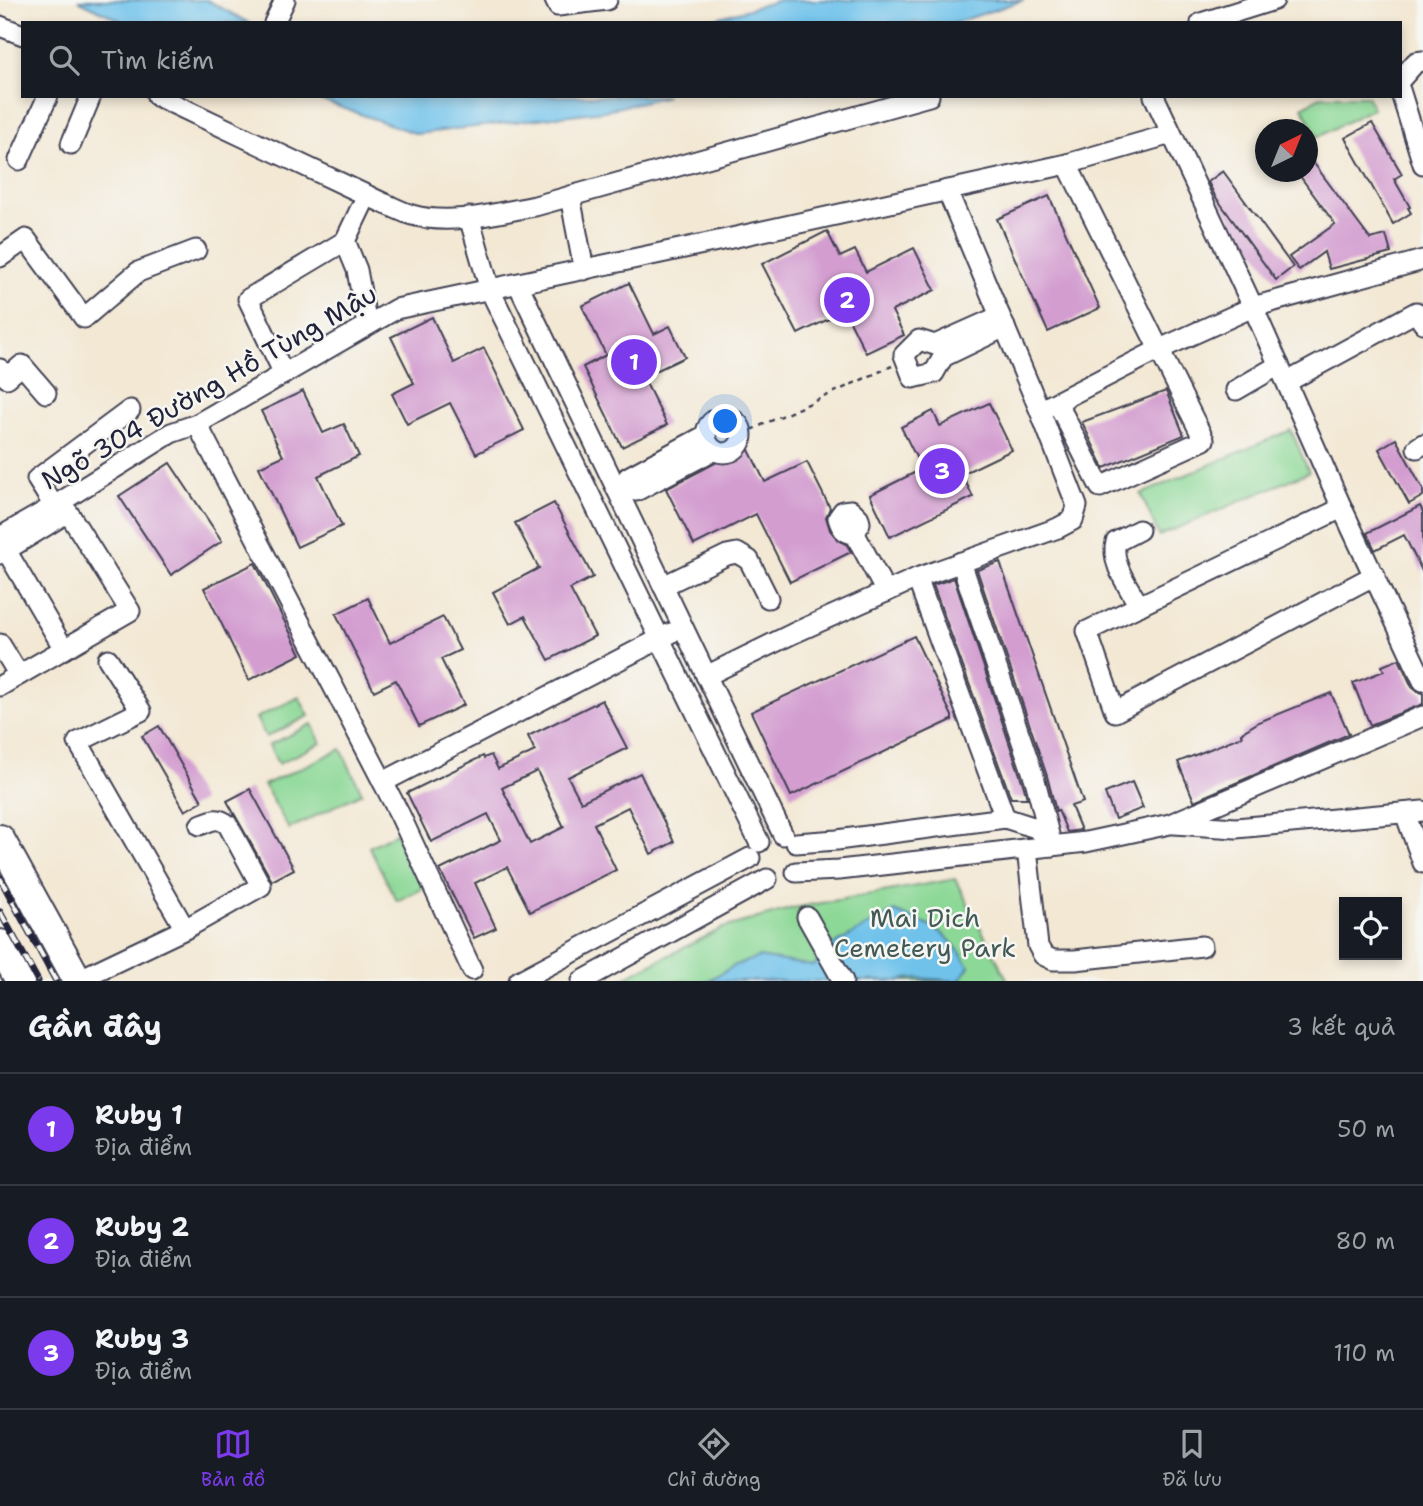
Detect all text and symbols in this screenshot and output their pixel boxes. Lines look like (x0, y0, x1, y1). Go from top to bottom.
search box (21, 21, 1402, 98)
icon: search (45, 41, 83, 79)
text: Tìm kiếm (101, 42, 214, 77)
north arrow (1255, 119, 1318, 182)
pin: 2 (824, 274, 870, 326)
street label: Ngõ 304 Đường Hồ Tùng Mậu (34, 276, 383, 497)
pin: 1 (611, 336, 657, 388)
your location (708, 404, 742, 438)
pin: 3 (919, 445, 965, 497)
map controls (1339, 897, 1402, 960)
button: locate (1339, 897, 1402, 960)
park label: Mai Dich Cemetery Park (834, 900, 1016, 965)
text: Gần đây (28, 1006, 162, 1047)
text: 3 kết quả (1287, 1012, 1395, 1042)
text: Ruby 1 (95, 1097, 183, 1132)
text: 1 (46, 1114, 56, 1144)
text: 50 m (1337, 1114, 1395, 1144)
text: Địa điểm (95, 1132, 192, 1162)
text: Ruby 2 (95, 1209, 189, 1244)
text: 2 (43, 1226, 59, 1256)
text: 80 m (1336, 1226, 1395, 1256)
text: Địa điểm (95, 1244, 192, 1274)
text: Ruby 3 (95, 1321, 189, 1356)
text: 3 (43, 1338, 59, 1368)
text: 110 m (1333, 1338, 1395, 1368)
text: Địa điểm (95, 1356, 192, 1386)
tab: Bản đồ (201, 1425, 265, 1492)
tab: Chỉ đường (667, 1425, 761, 1492)
tab: Đã lưu (1163, 1425, 1222, 1492)

